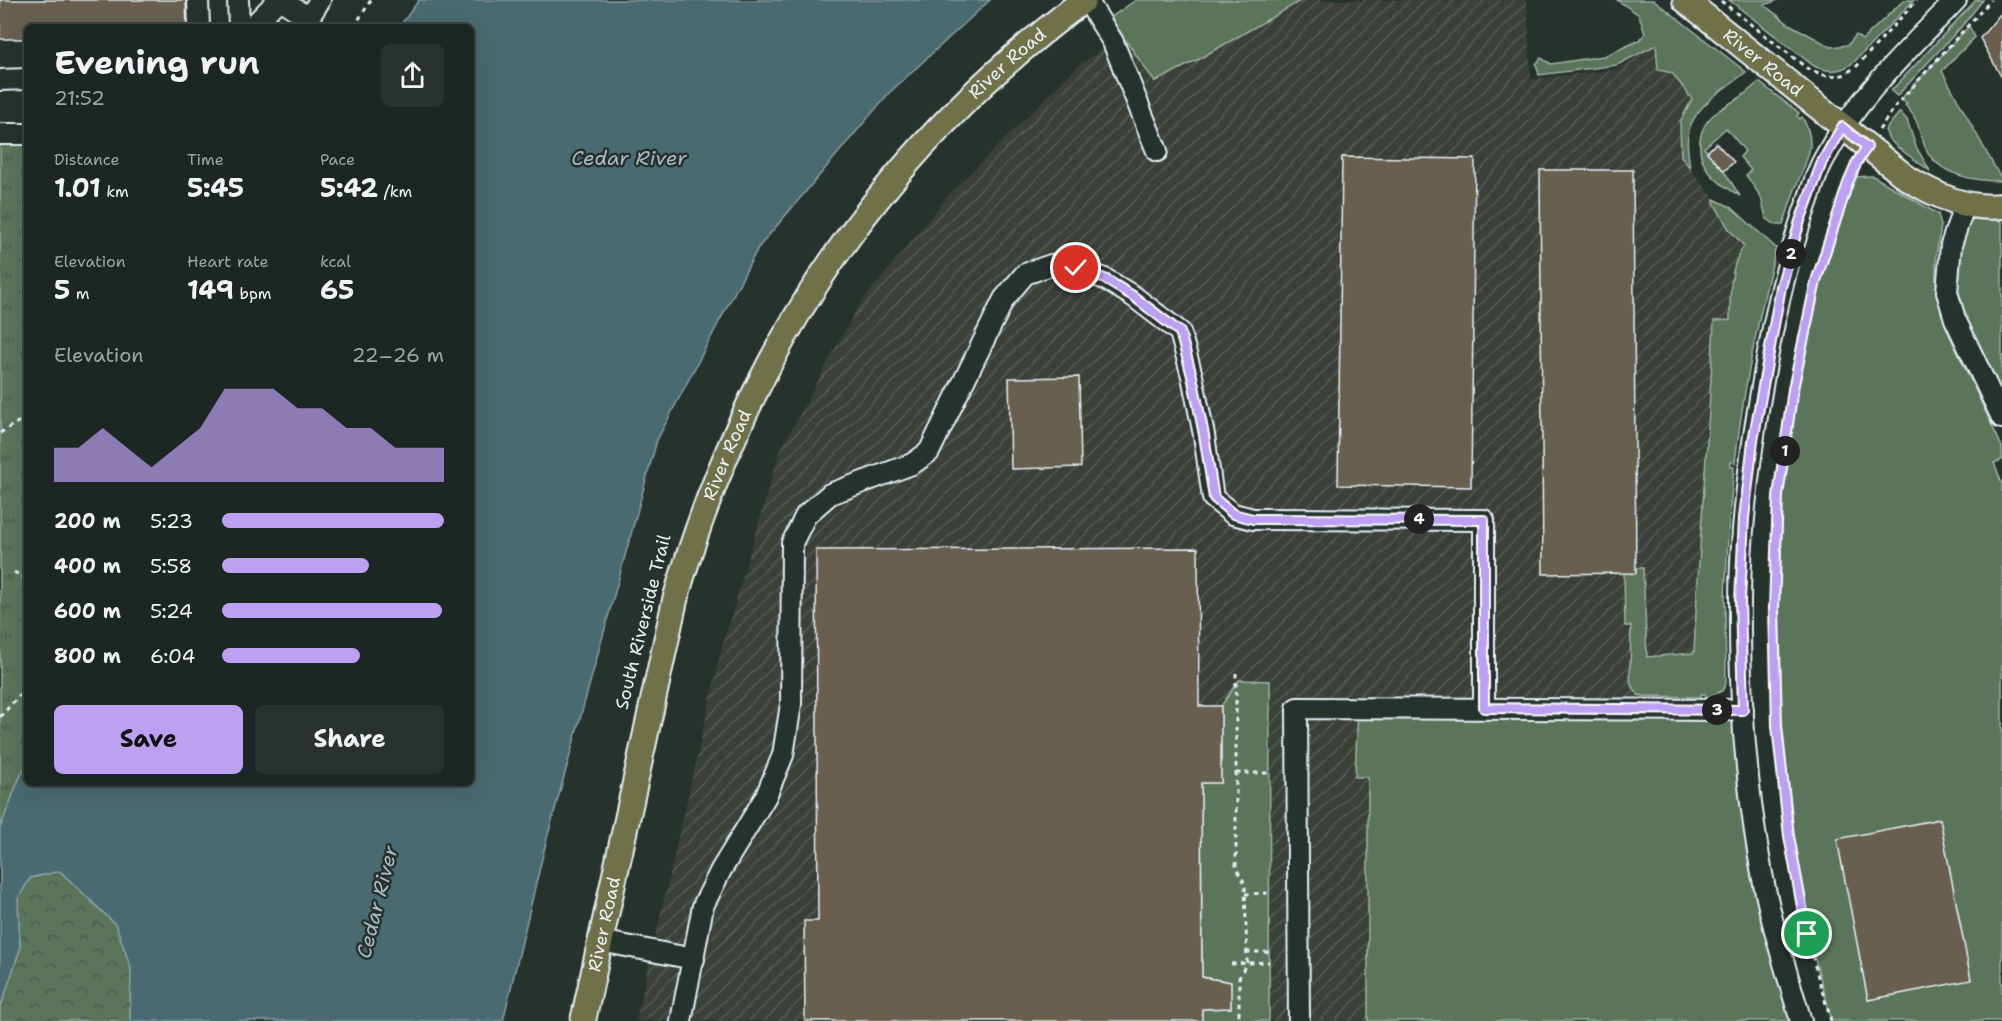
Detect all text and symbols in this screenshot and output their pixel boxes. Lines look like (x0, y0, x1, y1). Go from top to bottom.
street label: River Road (963, 22, 1051, 104)
street label: River Road (1718, 23, 1808, 102)
text: Evening run (54, 40, 260, 85)
button: share (381, 44, 444, 107)
text: 21:52 (54, 85, 105, 111)
water label: Cedar River (571, 145, 687, 171)
text: Distance (54, 149, 120, 170)
text: Time (187, 149, 224, 170)
text: Pace (320, 149, 355, 170)
text: 1.01 (54, 170, 101, 205)
text: 5:45 (187, 170, 244, 205)
text: 5:42 (320, 170, 378, 205)
text: km (101, 181, 129, 202)
text: /km (378, 181, 412, 202)
pin: 2 (1776, 239, 1806, 269)
pin (1050, 242, 1101, 293)
text: 2 (1785, 243, 1797, 264)
text: Elevation (54, 251, 126, 272)
text: Heart rate (187, 251, 269, 272)
text: kcal (320, 251, 351, 272)
icon: check (1059, 251, 1092, 284)
text: 5 (54, 272, 70, 307)
text: 149 (187, 272, 234, 307)
text: 65 (320, 272, 354, 307)
text: m (70, 283, 90, 304)
text: bpm (234, 283, 272, 304)
text: Elevation (54, 342, 144, 368)
text: 22–26 m (352, 342, 444, 368)
street label: River Road (697, 406, 757, 504)
pin: 1 (1770, 436, 1800, 466)
text: 1 (1781, 440, 1789, 461)
pin: 4 (1404, 504, 1434, 534)
text: 200 m (54, 508, 121, 534)
text: 5:23 (150, 508, 193, 534)
text: 4 (1413, 508, 1425, 529)
street label: South Riverside Trail (610, 531, 677, 712)
text: 400 m (54, 553, 121, 579)
text: 5:58 (150, 553, 192, 579)
text: 600 m (54, 598, 121, 624)
text: 5:24 (150, 598, 193, 624)
text: 800 m (54, 643, 121, 669)
text: 6:04 (150, 643, 196, 669)
pin: 3 (1702, 695, 1732, 725)
text: 3 (1711, 699, 1723, 720)
button: Save (54, 705, 243, 774)
button: Share (255, 705, 444, 774)
water label: Cedar River (350, 842, 404, 961)
street label: River Road (582, 875, 626, 974)
pin (1781, 908, 1832, 959)
icon: arrive (1790, 917, 1823, 950)

